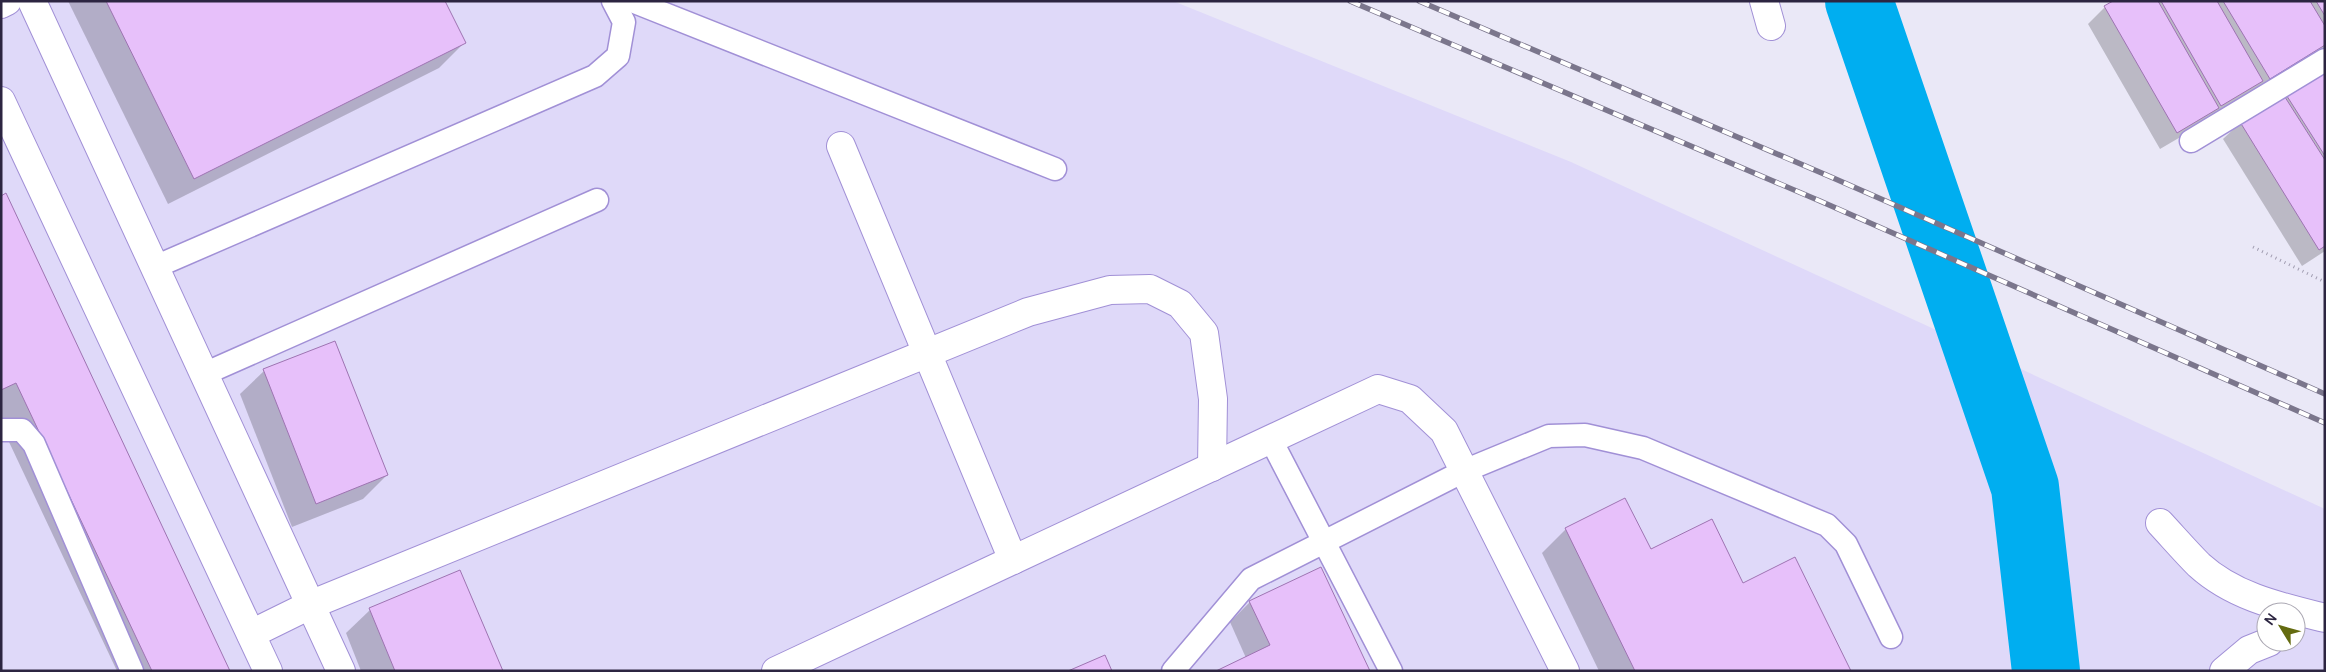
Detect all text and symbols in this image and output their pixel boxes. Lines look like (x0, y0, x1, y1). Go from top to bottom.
north arrow (2256, 602, 2306, 652)
text: N (2260, 609, 2281, 629)

